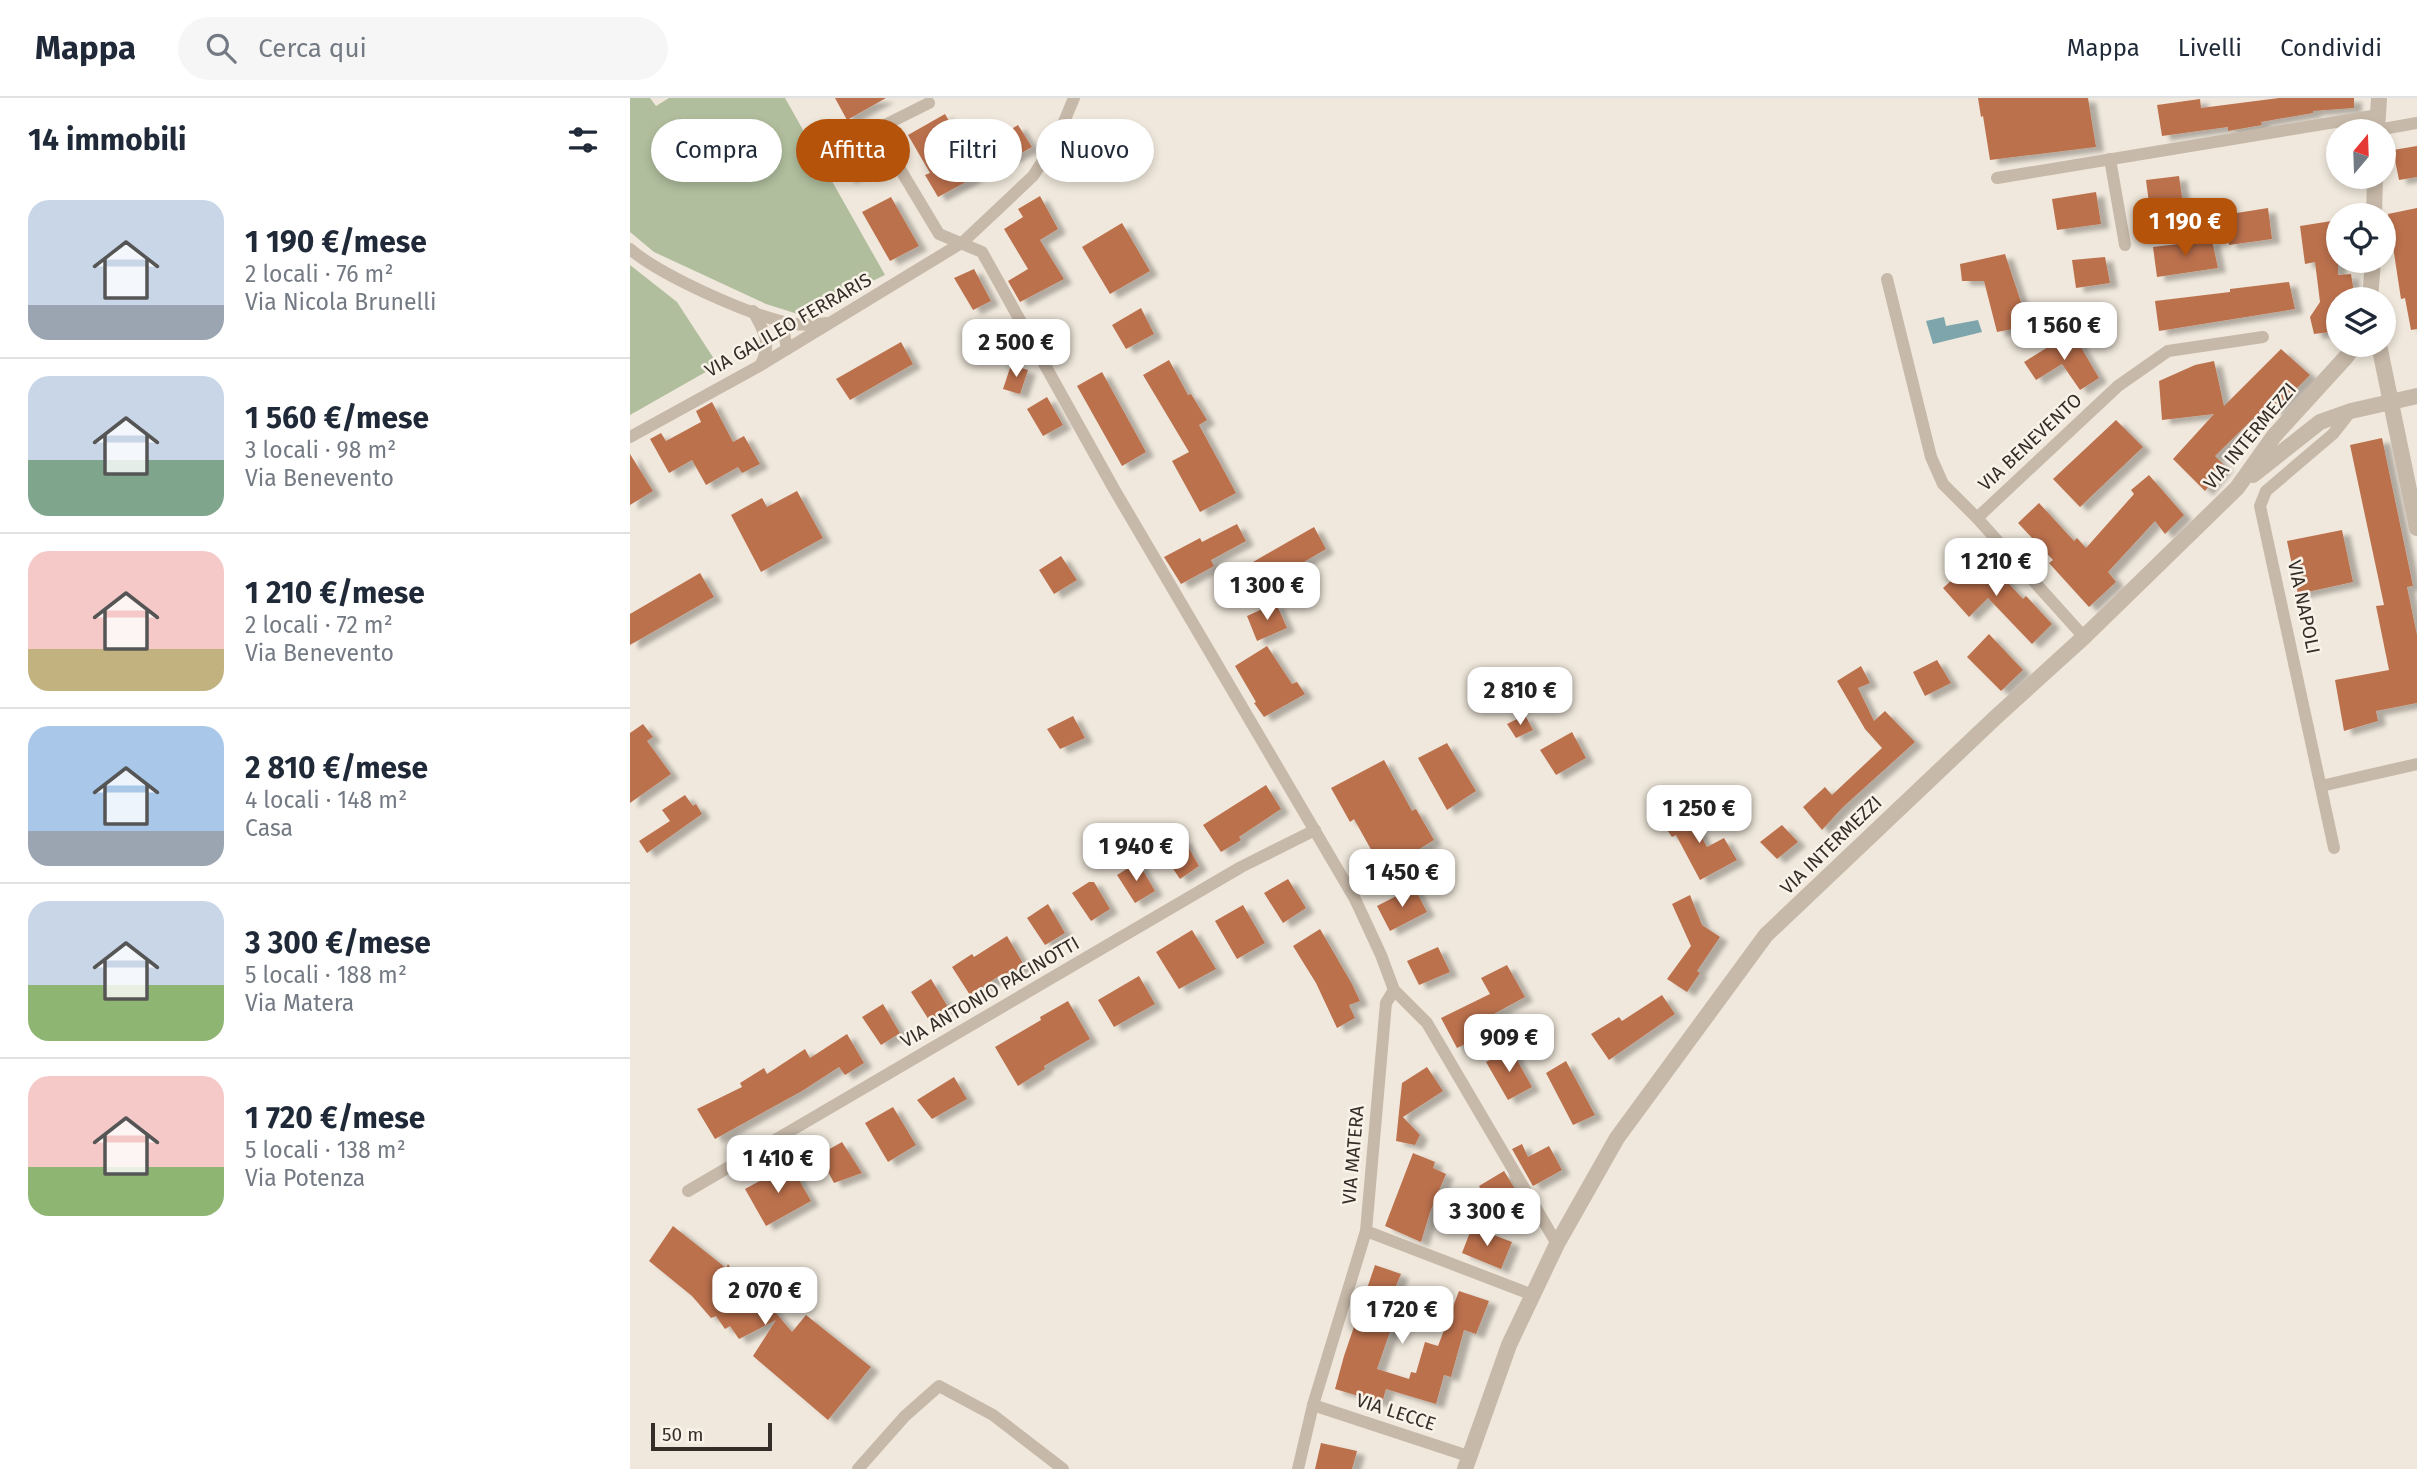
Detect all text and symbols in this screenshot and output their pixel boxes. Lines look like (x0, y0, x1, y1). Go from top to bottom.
search box (178, 17, 668, 80)
text: Mappa (35, 28, 136, 68)
icon: search (202, 29, 240, 67)
text: Cerca qui (258, 33, 367, 64)
text: Mappa (2067, 34, 2140, 62)
text: Livelli (2178, 34, 2242, 62)
text: Condividi (2280, 34, 2382, 62)
chip: Compra (651, 119, 782, 182)
chip: Affitta (796, 119, 910, 182)
chip: Filtri (924, 119, 1022, 182)
chip: Nuovo (1036, 119, 1154, 182)
north arrow (2326, 119, 2396, 189)
map controls (2326, 119, 2396, 357)
icon: filters (564, 121, 602, 159)
text: 14 immobili (28, 122, 186, 158)
pin: 1 190 € (2120, 198, 2250, 258)
button: locate (2326, 203, 2396, 273)
text: 1 190 € (2149, 207, 2221, 235)
text: 1 190 €/mese (245, 224, 427, 260)
icon: home (84, 228, 168, 312)
text: 2 locali · 76 m² (245, 260, 393, 288)
street label: VIA GALILEO FERRARIS (701, 268, 875, 382)
button: layers (2326, 287, 2396, 357)
text: Via Nicola Brunelli (245, 288, 437, 316)
pin: 1 560 € (1999, 302, 2129, 362)
text: 1 560 € (2027, 311, 2101, 339)
pin: 2 500 € (951, 320, 1081, 379)
text: 2 500 € (978, 328, 1054, 356)
street label: VIA INTERMEZZI (2199, 378, 2301, 494)
street label: VIA BENEVENTO (1974, 388, 2086, 496)
text: 1 560 €/mese (245, 400, 429, 436)
icon: home (84, 404, 168, 488)
text: 3 locali · 98 m² (245, 436, 396, 464)
text: Via Benevento (245, 464, 394, 492)
pin: 1 210 € (1931, 538, 2061, 598)
text: 1 210 € (1961, 547, 2031, 575)
street label: VIA NAPOLI (2283, 558, 2325, 656)
pin: 1 300 € (1202, 562, 1332, 622)
text: 1 300 € (1230, 571, 1304, 599)
text: 1 210 €/mese (245, 575, 425, 611)
icon: home (84, 579, 168, 663)
text: 2 locali · 72 m² (245, 611, 393, 639)
text: Via Benevento (245, 639, 394, 667)
pin: 2 810 € (1455, 668, 1585, 727)
text: 2 810 € (1483, 676, 1557, 704)
text: 2 810 €/mese (245, 750, 428, 786)
icon: home (84, 754, 168, 838)
text: 4 locali · 148 m² (245, 786, 407, 814)
pin: 1 250 € (1634, 786, 1764, 845)
street label: VIA INTERMEZZI (1775, 791, 1887, 899)
text: 1 250 € (1663, 794, 1735, 822)
text: Casa (245, 814, 293, 842)
pin: 1 940 € (1071, 824, 1201, 883)
text: 1 940 € (1099, 832, 1173, 860)
pin: 1 450 € (1337, 850, 1467, 909)
text: 1 450 € (1365, 858, 1439, 886)
text: 3 300 €/mese (245, 925, 431, 961)
icon: home (84, 929, 168, 1013)
street label: VIA ANTONIO PACINOTTI (897, 931, 1083, 1053)
text: 5 locali · 188 m² (245, 961, 407, 989)
text: Via Matera (245, 989, 354, 1017)
pin: 909 € (1460, 1014, 1558, 1074)
text: 909 € (1480, 1023, 1538, 1051)
text: 1 720 €/mese (245, 1100, 425, 1136)
icon: home (84, 1104, 168, 1188)
street label: VIA MATERA (1337, 1104, 1369, 1205)
text: 5 locali · 138 m² (245, 1136, 406, 1164)
pin: 1 410 € (713, 1136, 843, 1195)
text: 1 410 € (743, 1144, 813, 1172)
text: Via Potenza (245, 1164, 365, 1192)
pin: 3 300 € (1422, 1188, 1552, 1248)
text: 3 300 € (1449, 1197, 1525, 1225)
pin: 2 070 € (700, 1268, 830, 1327)
text: 2 070 € (728, 1276, 802, 1304)
pin: 1 720 € (1337, 1286, 1467, 1346)
text: 1 720 € (1366, 1295, 1438, 1323)
street label: VIA LECCE (1353, 1388, 1439, 1436)
scale bar (651, 1420, 772, 1452)
text: 50 m (662, 1423, 703, 1446)

